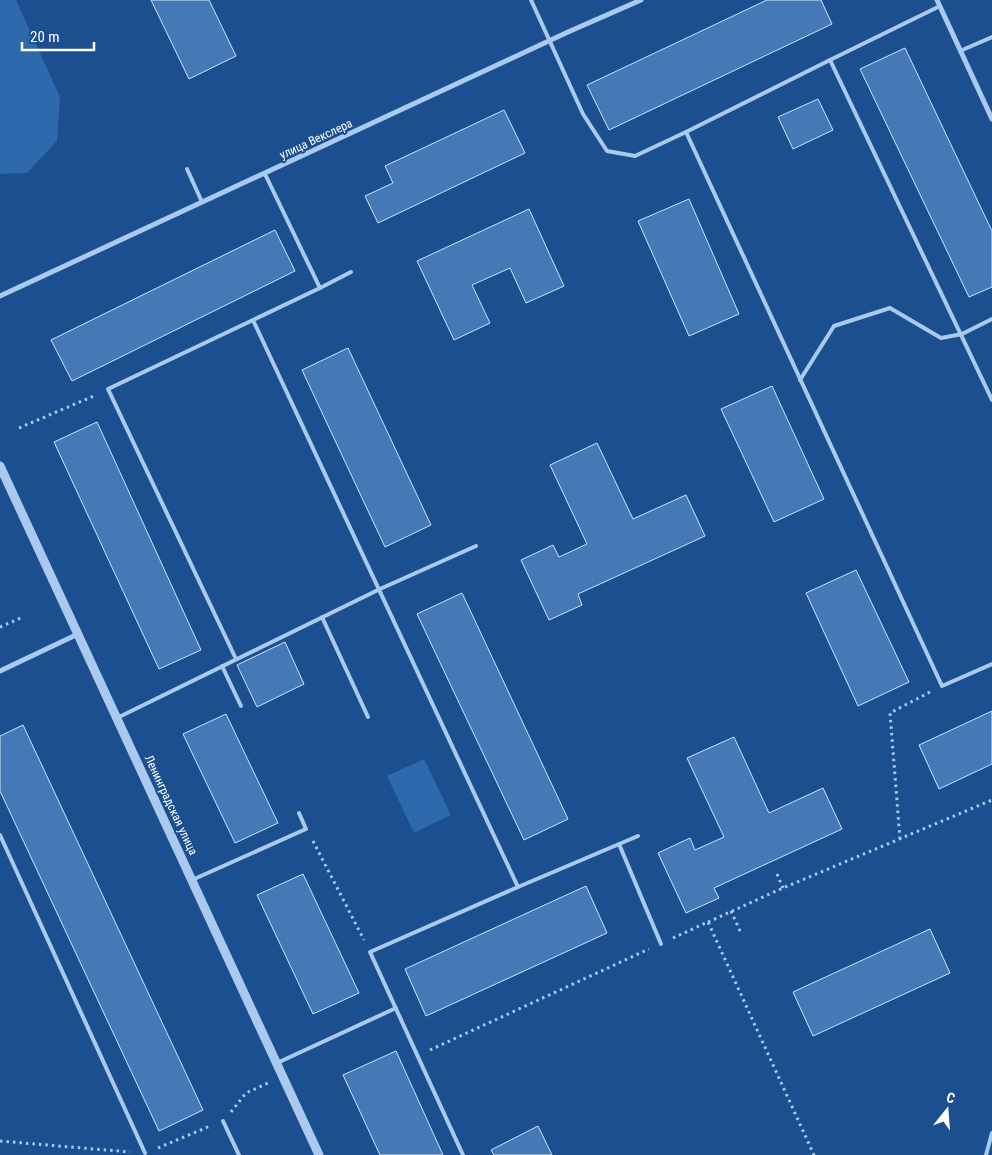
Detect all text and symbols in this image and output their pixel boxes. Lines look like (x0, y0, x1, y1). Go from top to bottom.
scale bar (22, 20, 95, 52)
text: 20 m (30, 28, 60, 46)
street label: улица Векслера (277, 116, 355, 162)
street label: Ленинградская улица (142, 753, 200, 857)
north arrow (922, 1085, 972, 1135)
text: С (945, 1089, 957, 1106)

